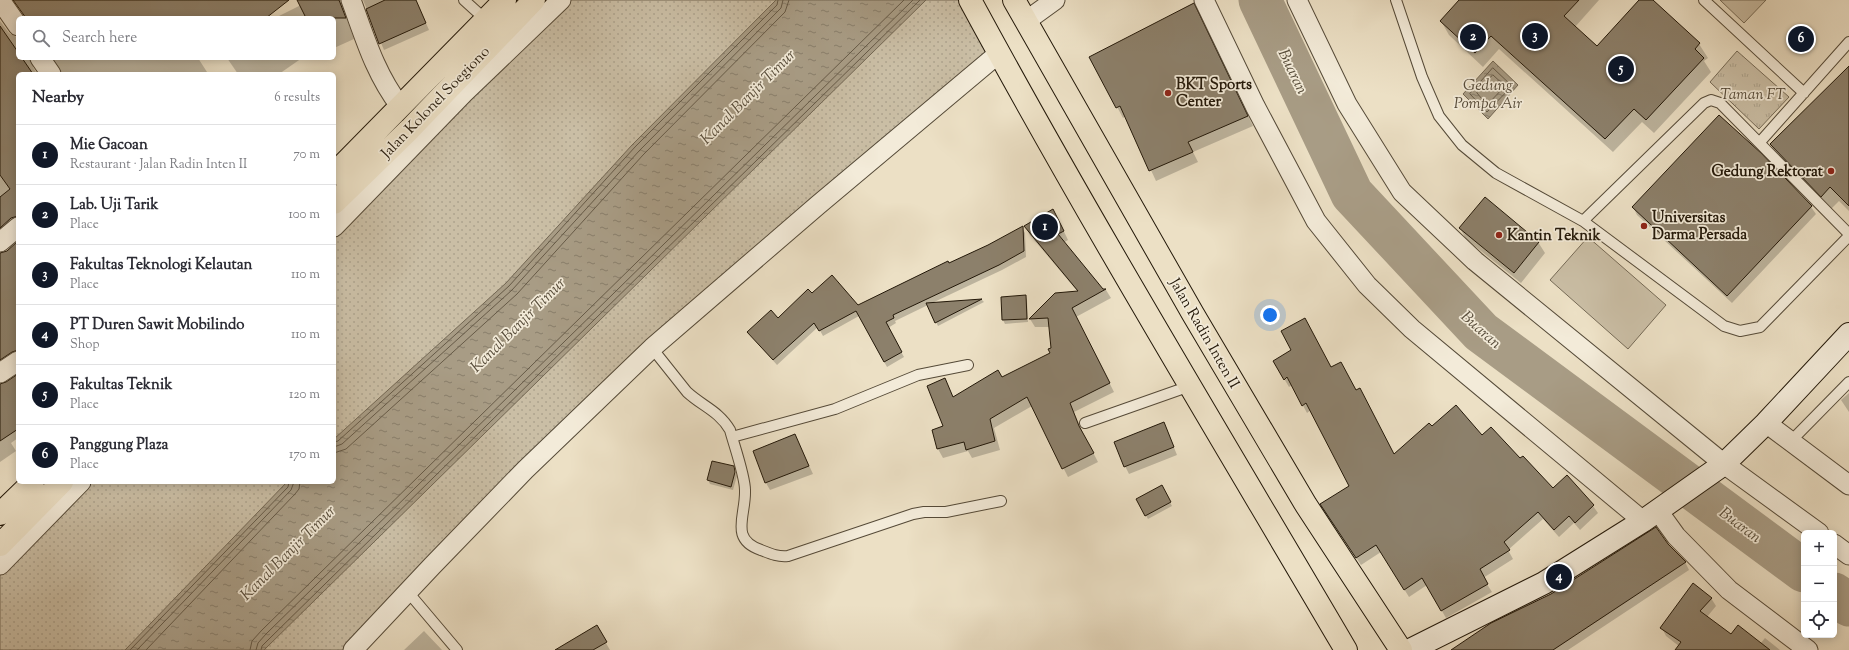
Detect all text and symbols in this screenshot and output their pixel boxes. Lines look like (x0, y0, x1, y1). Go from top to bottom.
search box (16, 16, 336, 60)
pin: 3 (1522, 21, 1548, 51)
pin: 2 (1460, 22, 1486, 52)
pin: 6 (1788, 24, 1814, 54)
icon: search (30, 27, 52, 49)
text: Search here (62, 28, 137, 49)
street label: Jalan Kolonel Soegiono (376, 42, 495, 165)
water label: Kanal Banjir Timur (696, 45, 802, 151)
water label: Buaran (1271, 46, 1313, 99)
pin: 5 (1608, 54, 1634, 84)
place label: BKT Sports Center (1176, 75, 1252, 113)
water label: Gedung Pompa Air (1454, 75, 1523, 116)
park label: Taman FT (1720, 85, 1786, 106)
text: Nearby (32, 86, 84, 110)
marker: BKT Sports Center (1163, 88, 1173, 98)
text: 6 results (274, 89, 320, 107)
text: Mie Gacoan (70, 135, 148, 156)
text: 1 (43, 146, 47, 164)
text: 70 m (293, 146, 320, 164)
text: Restaurant · Jalan Radin Inten II (70, 156, 247, 174)
place label: Gedung Rektorat (1711, 162, 1824, 183)
marker: Gedung Rektorat (1826, 166, 1836, 176)
text: Lab. Uji Tarik (70, 195, 158, 216)
text: 2 (42, 206, 48, 224)
text: 100 m (288, 206, 320, 224)
place label: Universitas Darma Persada (1652, 208, 1747, 246)
pin: 1 (1032, 212, 1058, 242)
text: Place (70, 216, 99, 234)
marker: Universitas Darma Persada (1639, 221, 1649, 231)
place label: Kantin Teknik (1507, 226, 1601, 247)
marker: Kantin Teknik (1494, 230, 1504, 240)
text: Fakultas Teknologi Kelautan (70, 255, 252, 276)
text: 3 (42, 266, 48, 284)
text: 110 m (291, 266, 320, 284)
water label: Kanal Banjir Timur (466, 273, 572, 379)
street label: Jalan Radin Inten II (1163, 274, 1244, 393)
text: Place (70, 276, 99, 294)
your location (1260, 305, 1280, 325)
water label: Buaran (1455, 306, 1506, 356)
text: PT Duren Sawit Mobilindo (70, 315, 245, 336)
text: 4 (42, 326, 48, 344)
text: 110 m (291, 326, 320, 344)
text: Shop (70, 336, 99, 354)
text: Fakultas Teknik (70, 375, 172, 396)
text: 5 (43, 386, 47, 404)
text: 120 m (289, 386, 320, 404)
text: Place (70, 396, 99, 414)
text: Panggung Plaza (70, 435, 168, 456)
text: 6 (42, 446, 48, 464)
text: 170 m (289, 446, 320, 464)
text: Place (70, 456, 99, 474)
water label: Kanal Banjir Timur (236, 501, 342, 607)
water label: Buaran (1714, 502, 1766, 550)
map controls (1801, 530, 1837, 638)
button: + (1801, 530, 1837, 566)
pin: 4 (1546, 562, 1572, 592)
button: − (1801, 566, 1837, 602)
button: locate (1801, 602, 1837, 638)

